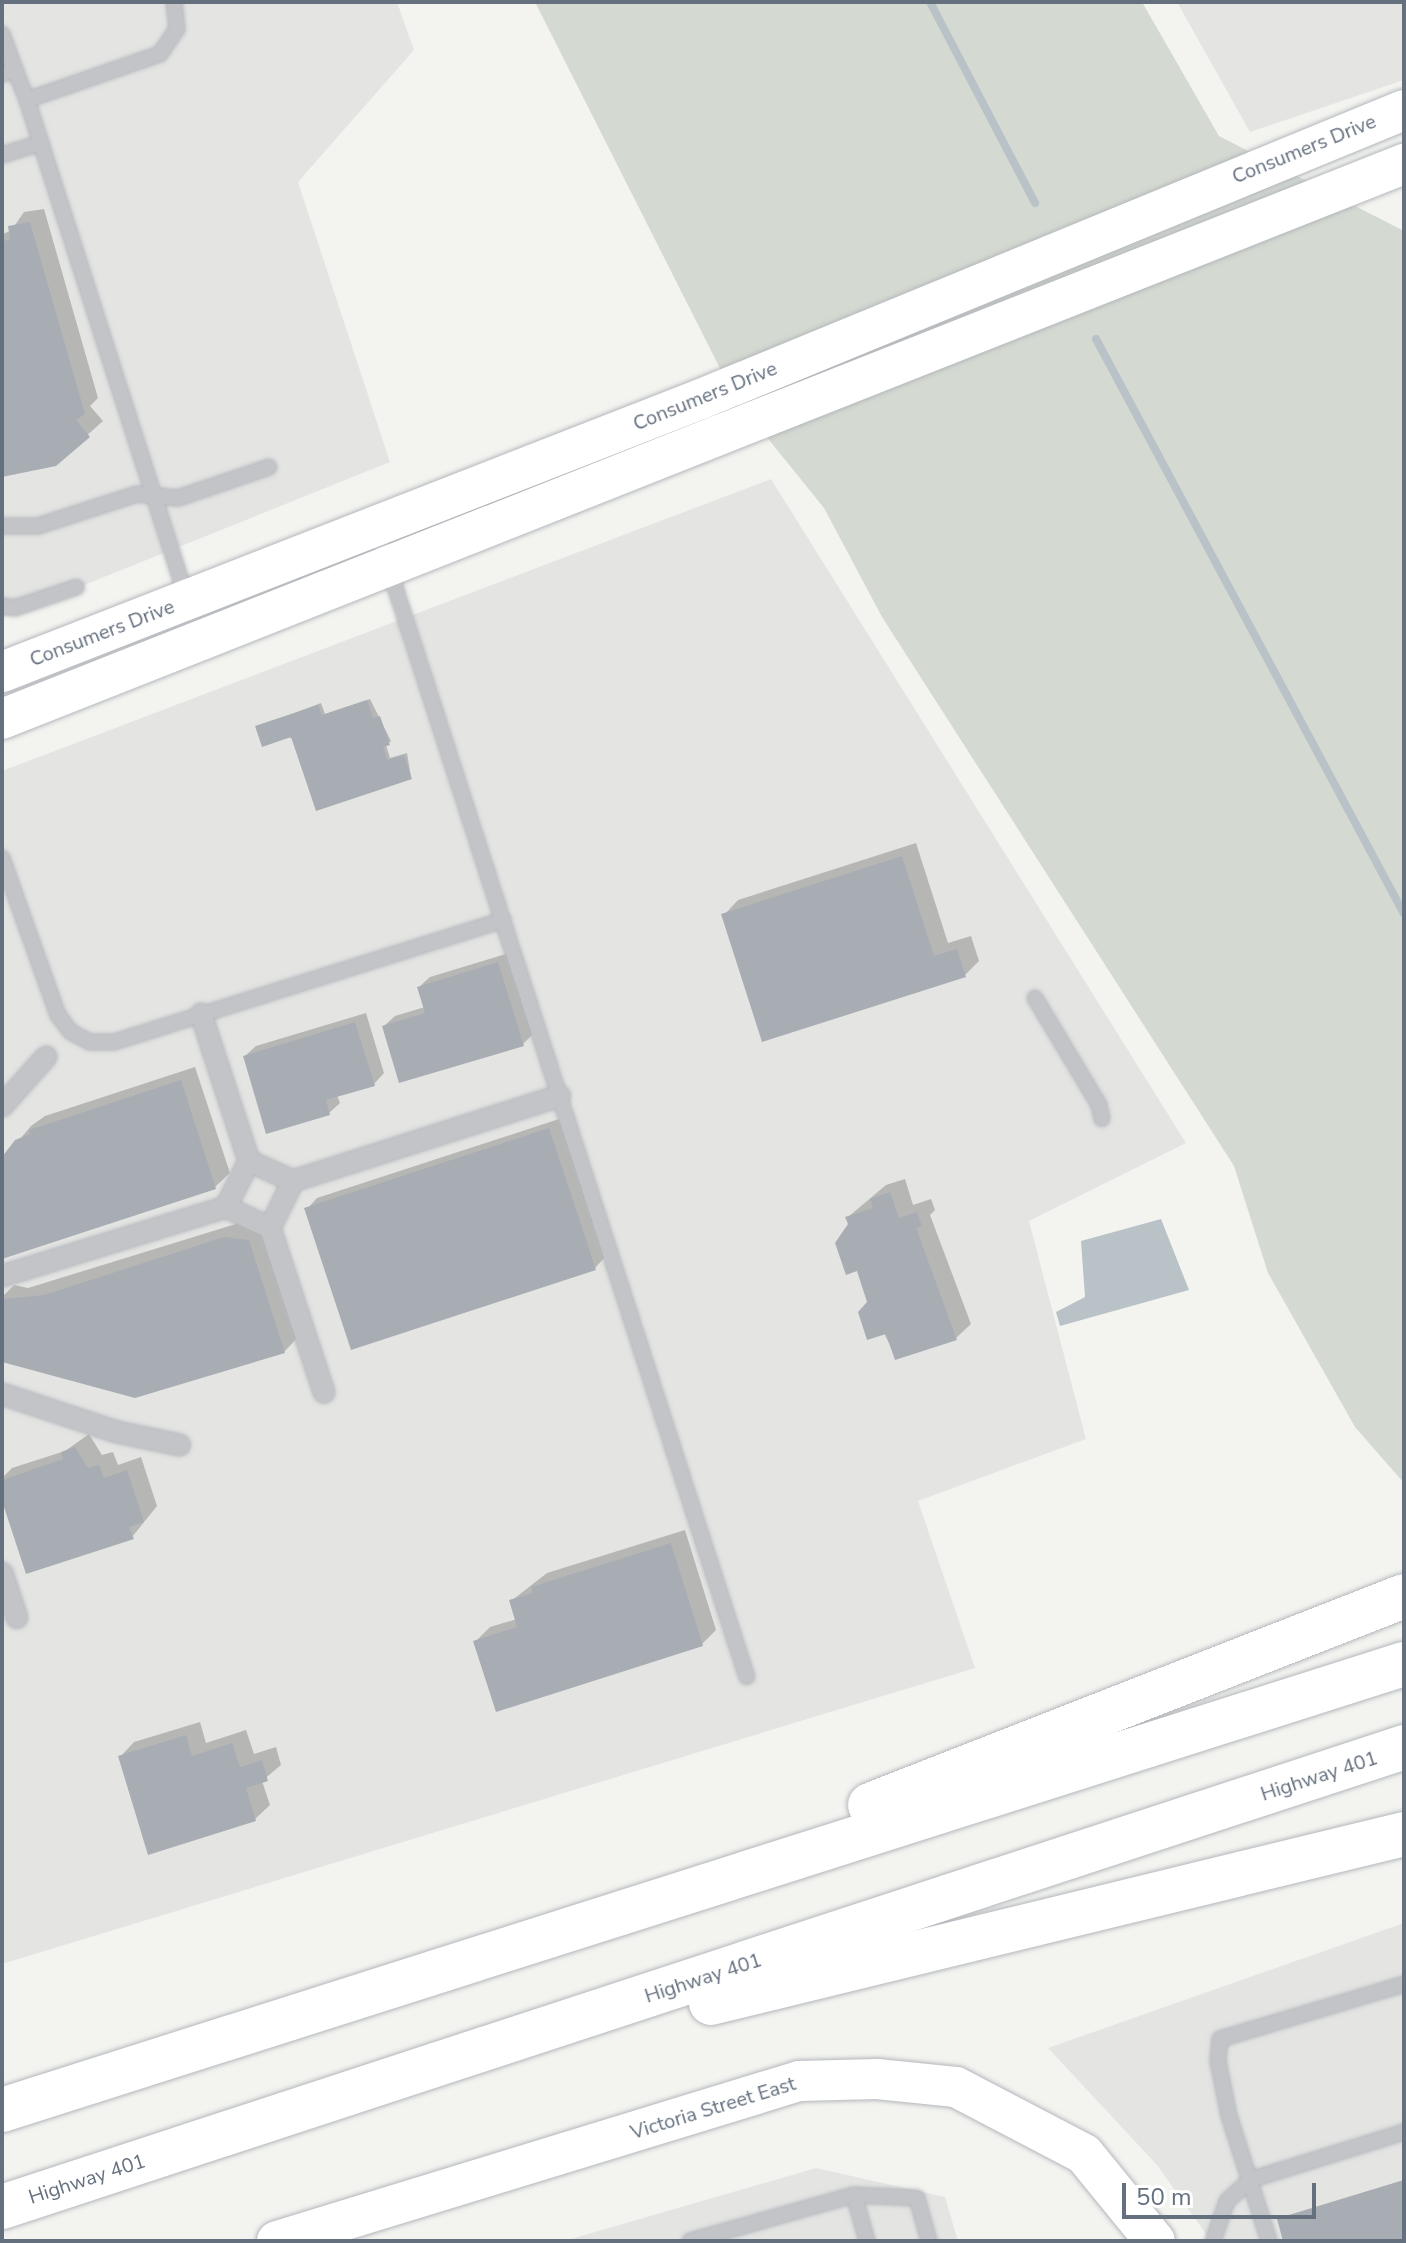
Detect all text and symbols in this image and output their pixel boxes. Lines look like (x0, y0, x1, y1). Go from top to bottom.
street label: Consumers Drive (1229, 109, 1379, 189)
street label: Consumers Drive (630, 356, 780, 436)
street label: Consumers Drive (26, 594, 178, 672)
street label: Highway 401 (1258, 1746, 1380, 1806)
street label: Highway 401 (642, 1948, 764, 2008)
street label: Victoria Street East (627, 2071, 799, 2145)
street label: Highway 401 (26, 2149, 148, 2209)
scale bar (1126, 2167, 1320, 2217)
text: 50 m (1136, 2181, 1192, 2213)

